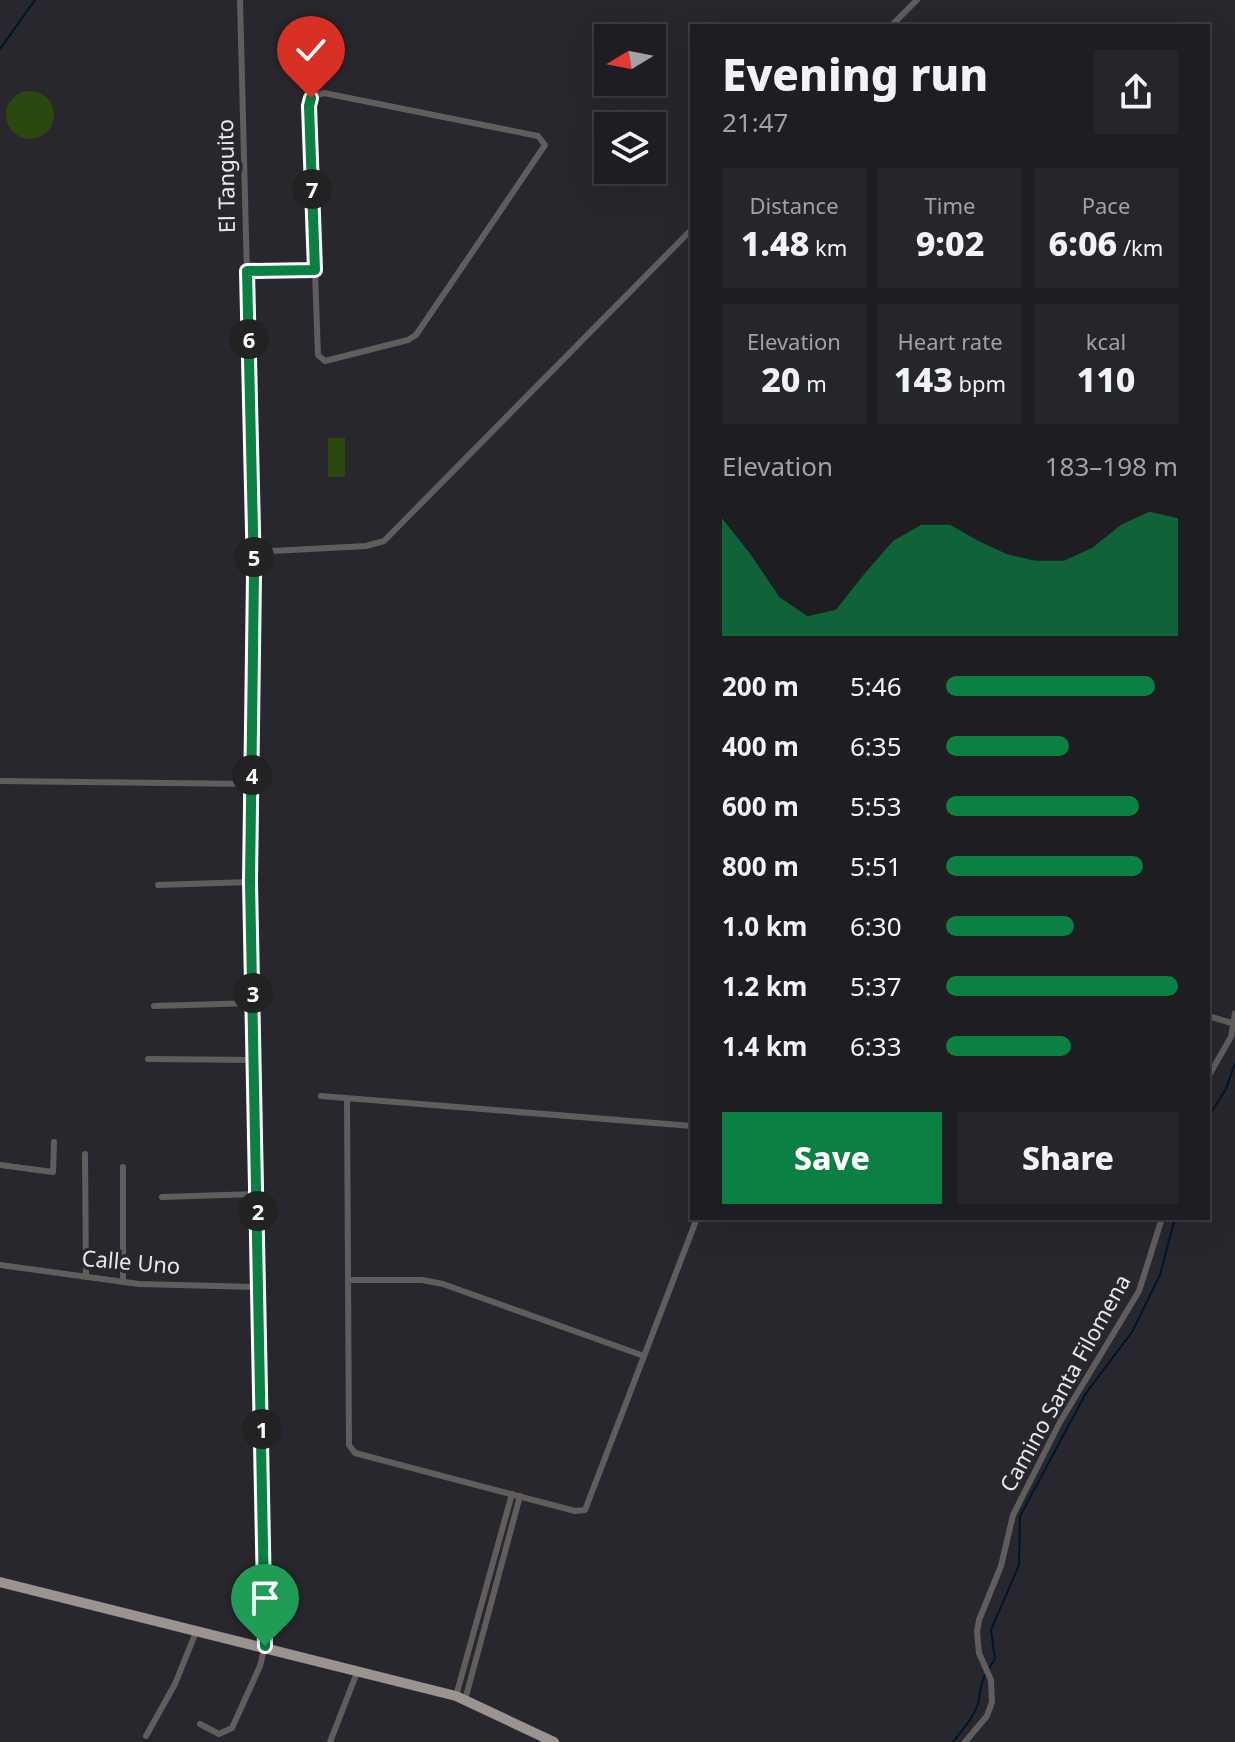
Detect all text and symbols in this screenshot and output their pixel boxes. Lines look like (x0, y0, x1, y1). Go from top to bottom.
pin (277, 16, 345, 98)
north arrow (594, 24, 666, 96)
map controls (594, 24, 666, 184)
icon: check (289, 28, 333, 72)
text: Evening run (722, 44, 988, 104)
button: share (1094, 50, 1178, 134)
text: 21:47 (722, 104, 788, 140)
button: layers (594, 112, 666, 184)
street label: El Tanguito (209, 119, 241, 233)
pin: 7 (292, 169, 332, 209)
text: 7 (306, 174, 318, 204)
text: Distance (749, 190, 839, 220)
text: Time (925, 190, 975, 220)
text: Pace (1082, 190, 1130, 220)
text: 1.48 (741, 220, 809, 266)
text: 9:02 (916, 220, 984, 266)
text: 6:06 (1049, 220, 1117, 266)
text: km (809, 232, 847, 262)
text: /km (1117, 232, 1163, 262)
pin: 6 (229, 319, 269, 359)
text: 6 (243, 324, 255, 354)
text: Elevation (747, 326, 841, 356)
text: Heart rate (897, 326, 1003, 356)
text: kcal (1086, 326, 1126, 356)
text: 20 (761, 356, 801, 402)
text: 143 (894, 356, 953, 402)
text: 110 (1077, 356, 1135, 402)
text: m (801, 368, 827, 398)
text: bpm (953, 368, 1006, 398)
text: Elevation (722, 448, 833, 484)
text: 183–198 m (1045, 448, 1178, 484)
pin: 5 (234, 537, 274, 577)
text: 5 (248, 542, 260, 572)
text: 200 m (722, 668, 799, 704)
text: 5:46 (850, 668, 902, 704)
text: 400 m (722, 728, 799, 764)
text: 6:35 (850, 728, 902, 764)
pin: 4 (232, 755, 272, 795)
text: 4 (246, 760, 258, 790)
text: 600 m (722, 788, 799, 824)
text: 5:53 (850, 788, 902, 824)
text: 800 m (722, 848, 799, 884)
text: 5:51 (850, 848, 902, 884)
text: 1.0 km (722, 908, 807, 944)
text: 6:30 (850, 908, 902, 944)
text: 1.2 km (722, 968, 807, 1004)
text: 5:37 (850, 968, 902, 1004)
pin: 3 (233, 973, 273, 1013)
text: 3 (247, 978, 259, 1008)
text: 1.4 km (722, 1028, 807, 1064)
text: 6:33 (850, 1028, 902, 1064)
button: Save (722, 1112, 942, 1204)
button: Share (958, 1112, 1178, 1204)
pin: 2 (238, 1191, 278, 1231)
text: 2 (252, 1196, 264, 1226)
street label: Calle Uno (81, 1242, 182, 1280)
street label: Camino Santa Filomena (992, 1268, 1136, 1497)
pin: 1 (242, 1409, 282, 1449)
text: 1 (256, 1414, 268, 1444)
pin (231, 1564, 299, 1646)
icon: arrive (243, 1576, 287, 1620)

